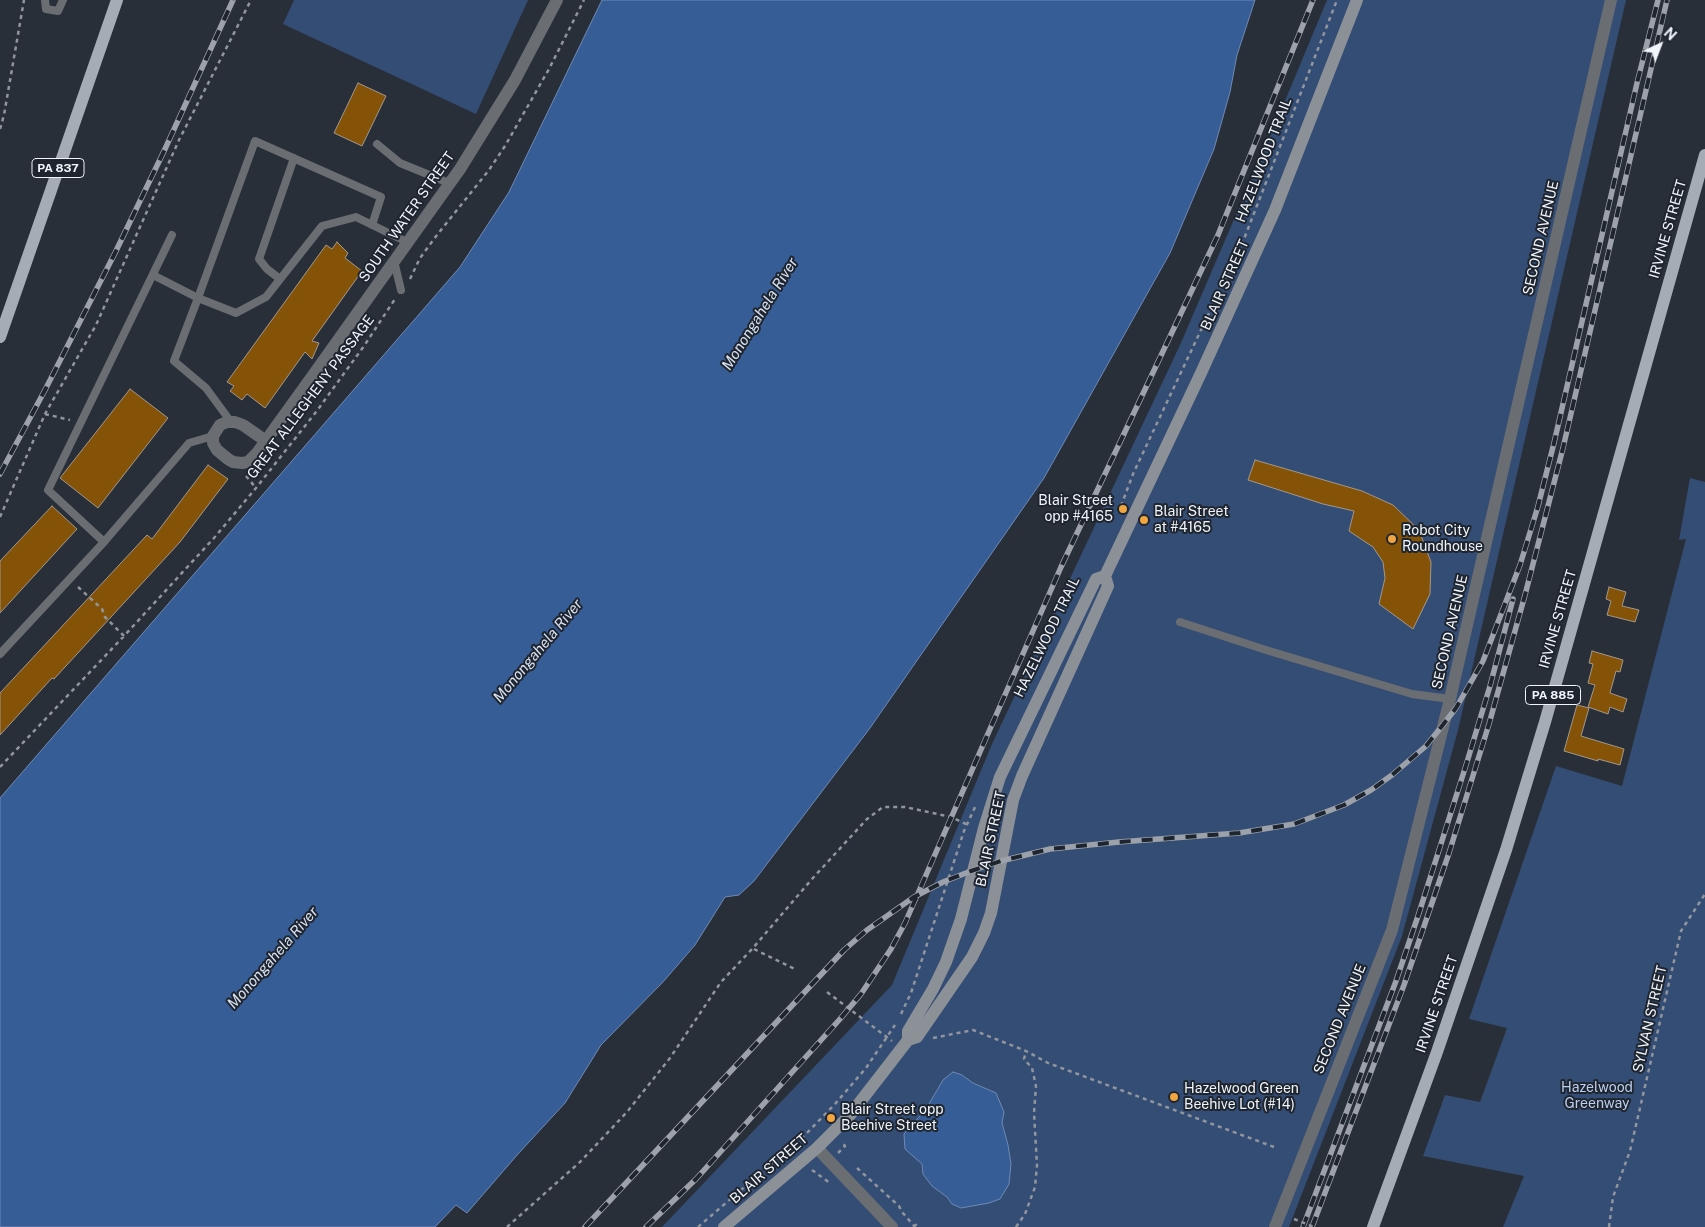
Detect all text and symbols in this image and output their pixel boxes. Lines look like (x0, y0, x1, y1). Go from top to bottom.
north arrow (1635, 20, 1685, 70)
text: N (1661, 24, 1680, 44)
street label: HAZELWOOD TRAIL (1232, 95, 1296, 225)
street label: SOUTH WATER STREET (356, 149, 458, 285)
road number: PA 837 (32, 158, 84, 178)
street label: IRVINE STREET (1646, 178, 1690, 280)
street label: SECOND AVENUE (1520, 179, 1562, 297)
street label: BLAIR STREET (1197, 237, 1253, 333)
water label: Monongahela River (718, 254, 802, 374)
street label: GREAT ALLEGHENY PASSAGE (244, 312, 378, 482)
place label: Blair Street opp #4165 (1038, 493, 1113, 526)
marker: Blair Street opp #4165 (1117, 503, 1129, 515)
place label: Blair Street at #4165 (1154, 504, 1229, 536)
marker: Blair Street at #4165 (1138, 514, 1150, 526)
place label: Robot City Roundhouse (1402, 523, 1483, 556)
marker: Robot City Roundhouse (1386, 533, 1398, 545)
street label: IRVINE STREET (1536, 568, 1580, 670)
street label: SECOND AVENUE (1429, 573, 1471, 691)
street label: HAZELWOOD TRAIL (1010, 574, 1084, 700)
water label: Monongahela River (490, 596, 586, 706)
road number: PA 885 (1526, 686, 1580, 704)
street label: BLAIR STREET (973, 790, 1009, 888)
water label: Monongahela River (224, 903, 322, 1013)
street label: IRVINE STREET (1412, 953, 1462, 1055)
street label: SECOND AVENUE (1310, 962, 1370, 1076)
street label: SYLVAN STREET (1630, 964, 1670, 1074)
park label: Hazelwood Greenway (1561, 1080, 1633, 1112)
place label: Hazelwood Green Beehive Lot (#14) (1184, 1081, 1299, 1114)
marker: Hazelwood Green Beehive Lot (#14) (1168, 1091, 1180, 1103)
place label: Blair Street opp Beehive Street (841, 1102, 944, 1134)
marker: Blair Street opp Beehive Street (825, 1112, 837, 1124)
street label: BLAIR STREET (727, 1131, 811, 1207)

